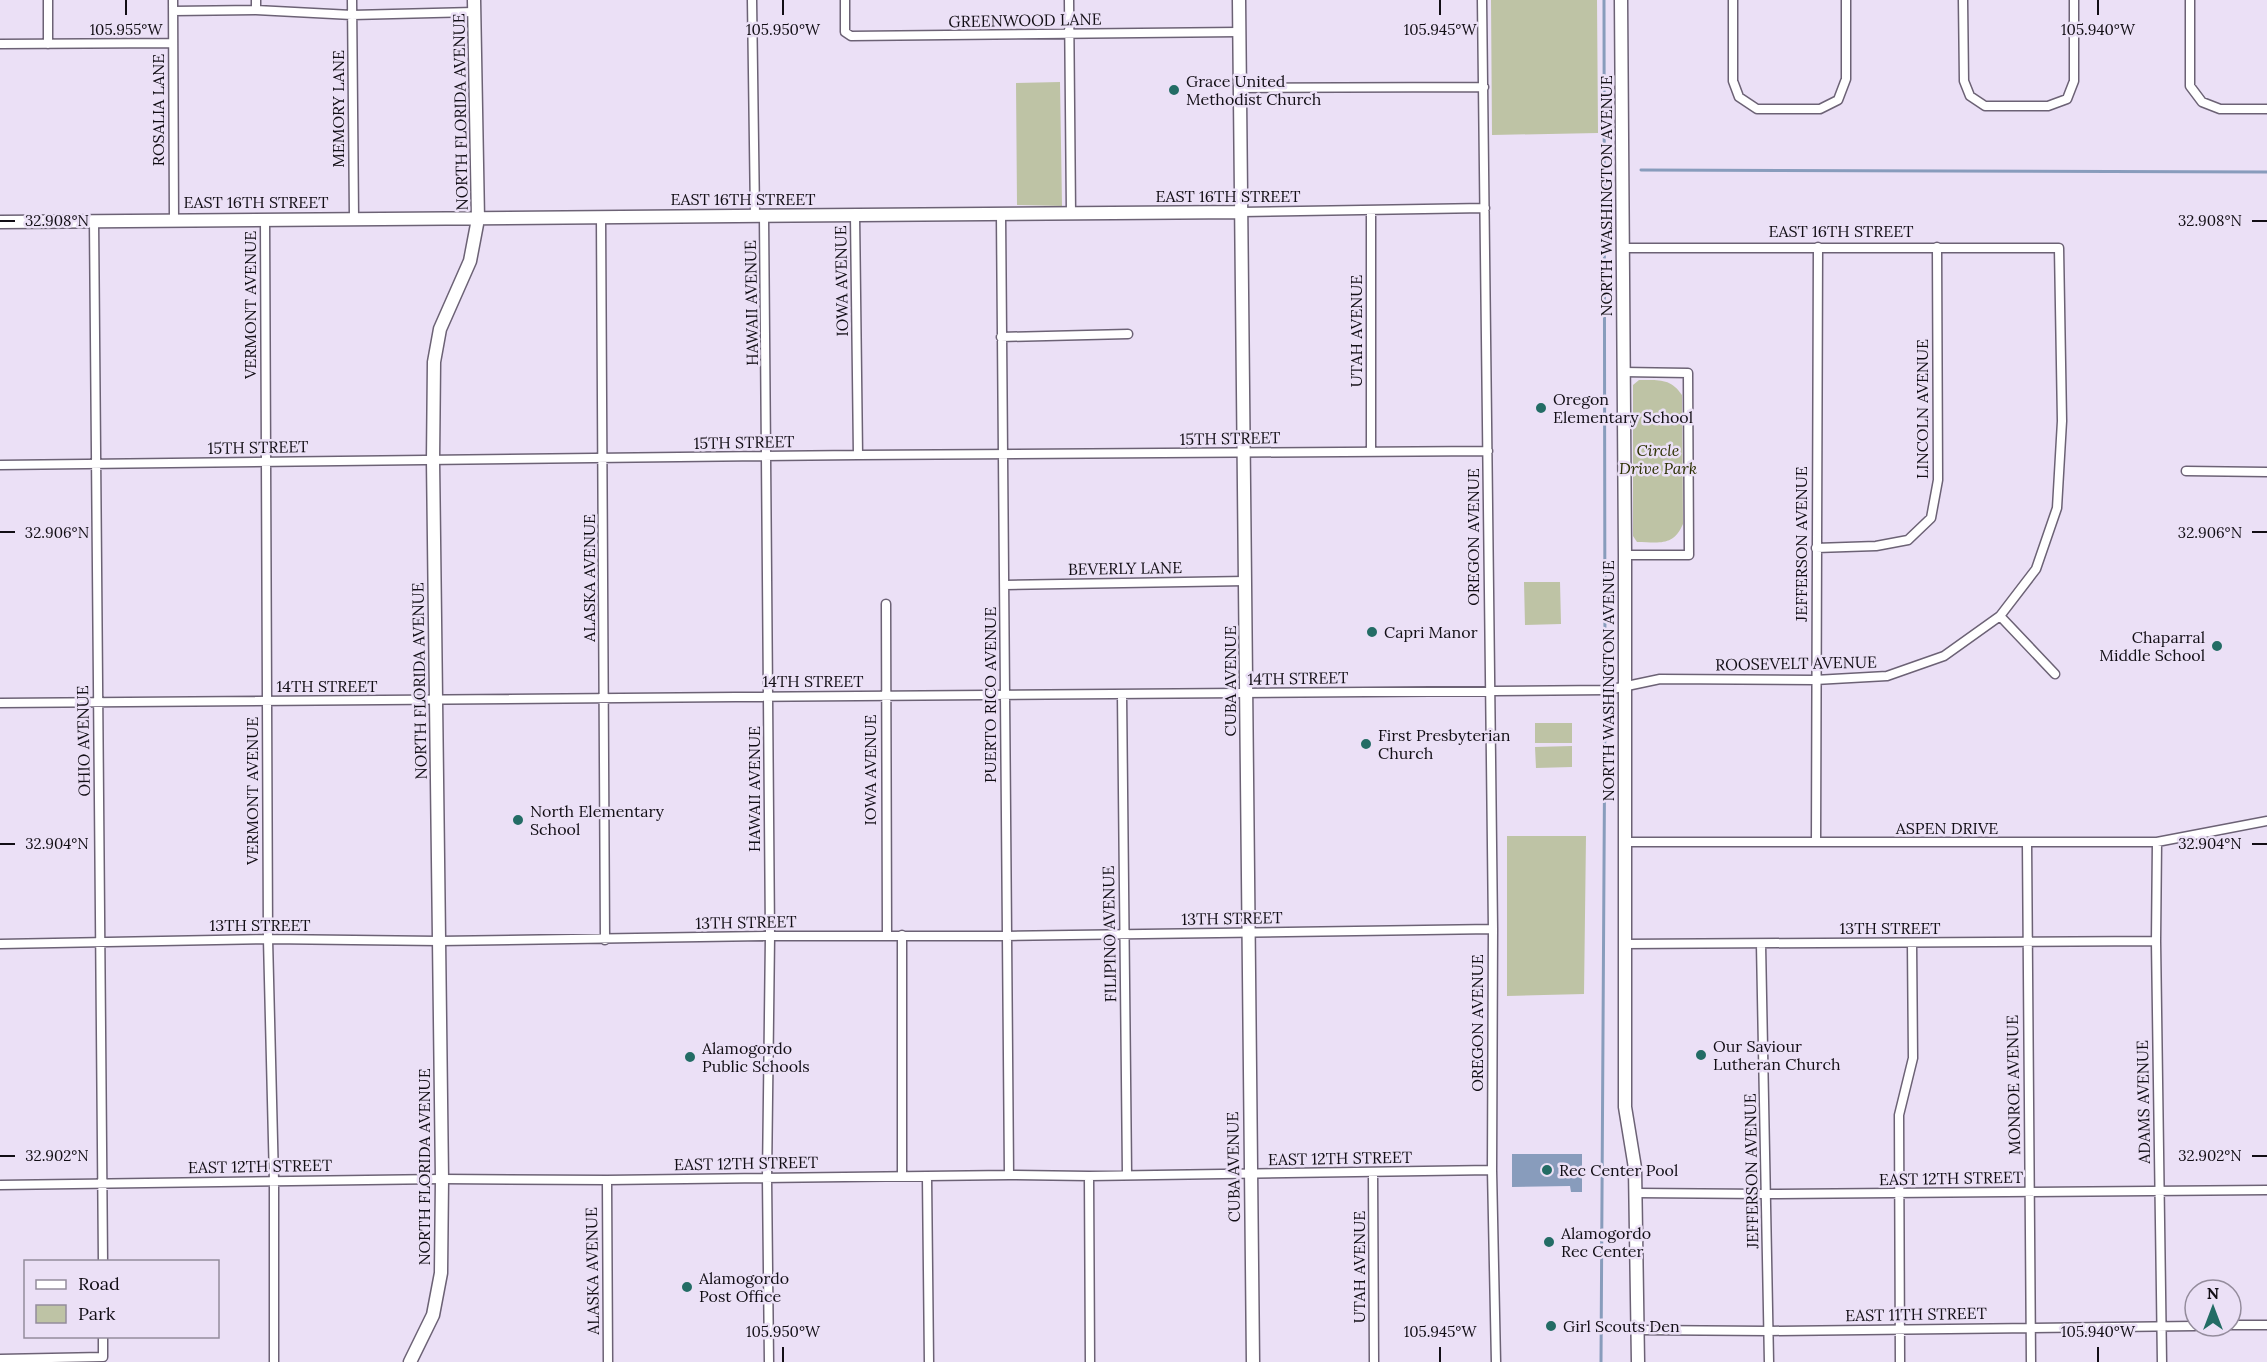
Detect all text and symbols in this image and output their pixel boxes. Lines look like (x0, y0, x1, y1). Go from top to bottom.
street label: GREENWOOD LANE (948, 9, 1102, 31)
street label: NORTH FLORIDA AVENUE (448, 13, 472, 211)
text: 105.955°W (90, 20, 163, 39)
text: 105.950°W (746, 20, 821, 39)
text: 105.945°W (1404, 20, 1477, 39)
text: 105.940°W (2061, 20, 2136, 39)
street label: MEMORY LANE (328, 50, 348, 168)
street label: ROSALIA LANE (148, 54, 168, 166)
place label: Grace United Methodist Church (1186, 71, 1322, 109)
street label: NORTH WASHINGTON AVENUE (1596, 75, 1616, 317)
marker: Grace United Methodist Church (1167, 83, 1181, 97)
street label: EAST 16TH STREET (1156, 186, 1301, 206)
street label: EAST 16TH STREET (671, 189, 816, 209)
street label: EAST 16TH STREET (184, 192, 329, 212)
text: 32.908°N (25, 211, 89, 230)
text: 32.908°N (2178, 211, 2242, 230)
street label: EAST 16TH STREET (1769, 221, 1914, 241)
street label: IOWA AVENUE (830, 225, 852, 337)
street label: VERMONT AVENUE (240, 231, 260, 380)
street label: HAWAII AVENUE (740, 240, 762, 366)
street label: UTAH AVENUE (1346, 275, 1366, 387)
street label: LINCOLN AVENUE (1912, 339, 1932, 479)
place label: Oregon Elementary School (1553, 389, 1693, 427)
marker: Oregon Elementary School (1534, 401, 1548, 415)
street label: 15TH STREET (1179, 427, 1281, 449)
street label: 15TH STREET (693, 431, 795, 453)
street label: 15TH STREET (207, 436, 309, 458)
park label: Circle Drive Park (1619, 440, 1697, 478)
street label: JEFFERSON AVENUE (1791, 466, 1811, 623)
street label: OREGON AVENUE (1463, 468, 1483, 606)
street label: ALASKA AVENUE (579, 514, 599, 643)
text: 32.906°N (25, 523, 89, 542)
text: 32.906°N (2178, 523, 2242, 542)
street label: BEVERLY LANE (1068, 557, 1182, 579)
street label: NORTH WASHINGTON AVENUE (1598, 560, 1618, 802)
street label: NORTH FLORIDA AVENUE (407, 582, 431, 780)
street label: PUERTO RICO AVENUE (980, 607, 1000, 783)
place label: Capri Manor (1384, 622, 1478, 642)
marker: Capri Manor (1365, 625, 1379, 639)
street label: CUBA AVENUE (1220, 626, 1240, 736)
place label: Chaparral Middle School (2099, 627, 2205, 665)
marker: Chaparral Middle School (2210, 639, 2224, 653)
street label: ROOSEVELT AVENUE (1715, 652, 1877, 674)
street label: 14TH STREET (1247, 667, 1349, 689)
street label: 14TH STREET (763, 671, 863, 691)
street label: 14TH STREET (277, 676, 377, 696)
street label: OHIO AVENUE (72, 685, 94, 797)
street label: IOWA AVENUE (860, 714, 880, 826)
street label: VERMONT AVENUE (242, 717, 262, 866)
place label: First Presbyterian Church (1378, 725, 1511, 763)
street label: HAWAII AVENUE (744, 726, 764, 852)
marker: First Presbyterian Church (1359, 737, 1373, 751)
place label: North Elementary School (530, 801, 665, 839)
marker: North Elementary School (511, 813, 525, 827)
street label: ASPEN DRIVE (1895, 818, 1998, 838)
text: 32.904°N (25, 834, 89, 853)
text: 32.904°N (2178, 834, 2242, 853)
street label: FILIPINO AVENUE (1098, 865, 1120, 1003)
street label: 13TH STREET (1181, 907, 1283, 929)
street label: 13TH STREET (695, 911, 797, 933)
street label: 13TH STREET (209, 915, 311, 935)
street label: 13TH STREET (1839, 918, 1941, 938)
street label: OREGON AVENUE (1467, 954, 1487, 1092)
street label: MONROE AVENUE (2002, 1015, 2024, 1155)
place label: Our Saviour Lutheran Church (1713, 1036, 1841, 1074)
place label: Alamogordo Public Schools (701, 1038, 810, 1076)
street label: ADAMS AVENUE (2132, 1040, 2154, 1165)
marker: Our Saviour Lutheran Church (1694, 1048, 1708, 1062)
marker: Alamogordo Public Schools (683, 1050, 697, 1064)
street label: NORTH FLORIDA AVENUE (414, 1068, 434, 1266)
street label: JEFFERSON AVENUE (1740, 1093, 1762, 1250)
street label: CUBA AVENUE (1222, 1111, 1244, 1223)
text: 32.902°N (25, 1146, 89, 1165)
text: 32.902°N (2178, 1146, 2242, 1165)
street label: EAST 12TH STREET (1268, 1147, 1412, 1169)
street label: EAST 12TH STREET (674, 1152, 818, 1174)
street label: EAST 12TH STREET (188, 1155, 332, 1177)
place label: Rec Center Pool (1559, 1160, 1678, 1180)
marker: Rec Center Pool (1540, 1163, 1554, 1177)
street label: EAST 12TH STREET (1879, 1167, 2023, 1189)
street label: ALASKA AVENUE (581, 1207, 603, 1336)
street label: UTAH AVENUE (1349, 1211, 1369, 1323)
place label: Alamogordo Rec Center (1560, 1223, 1651, 1261)
marker: Alamogordo Rec Center (1542, 1235, 1556, 1249)
legend (24, 1260, 219, 1338)
place label: Alamogordo Post Office (698, 1268, 789, 1306)
text: Road (78, 1272, 120, 1295)
north arrow (2183, 1278, 2243, 1338)
marker: Alamogordo Post Office (680, 1280, 694, 1294)
text: N (2207, 1283, 2219, 1303)
text: Park (78, 1302, 116, 1325)
street label: EAST 11TH STREET (1845, 1303, 1987, 1325)
place label: Girl Scouts Den (1563, 1316, 1680, 1336)
marker: Girl Scouts Den (1544, 1319, 1558, 1333)
text: 105.950°W (746, 1322, 821, 1341)
text: 105.945°W (1404, 1322, 1477, 1341)
text: 105.940°W (2061, 1322, 2136, 1341)

